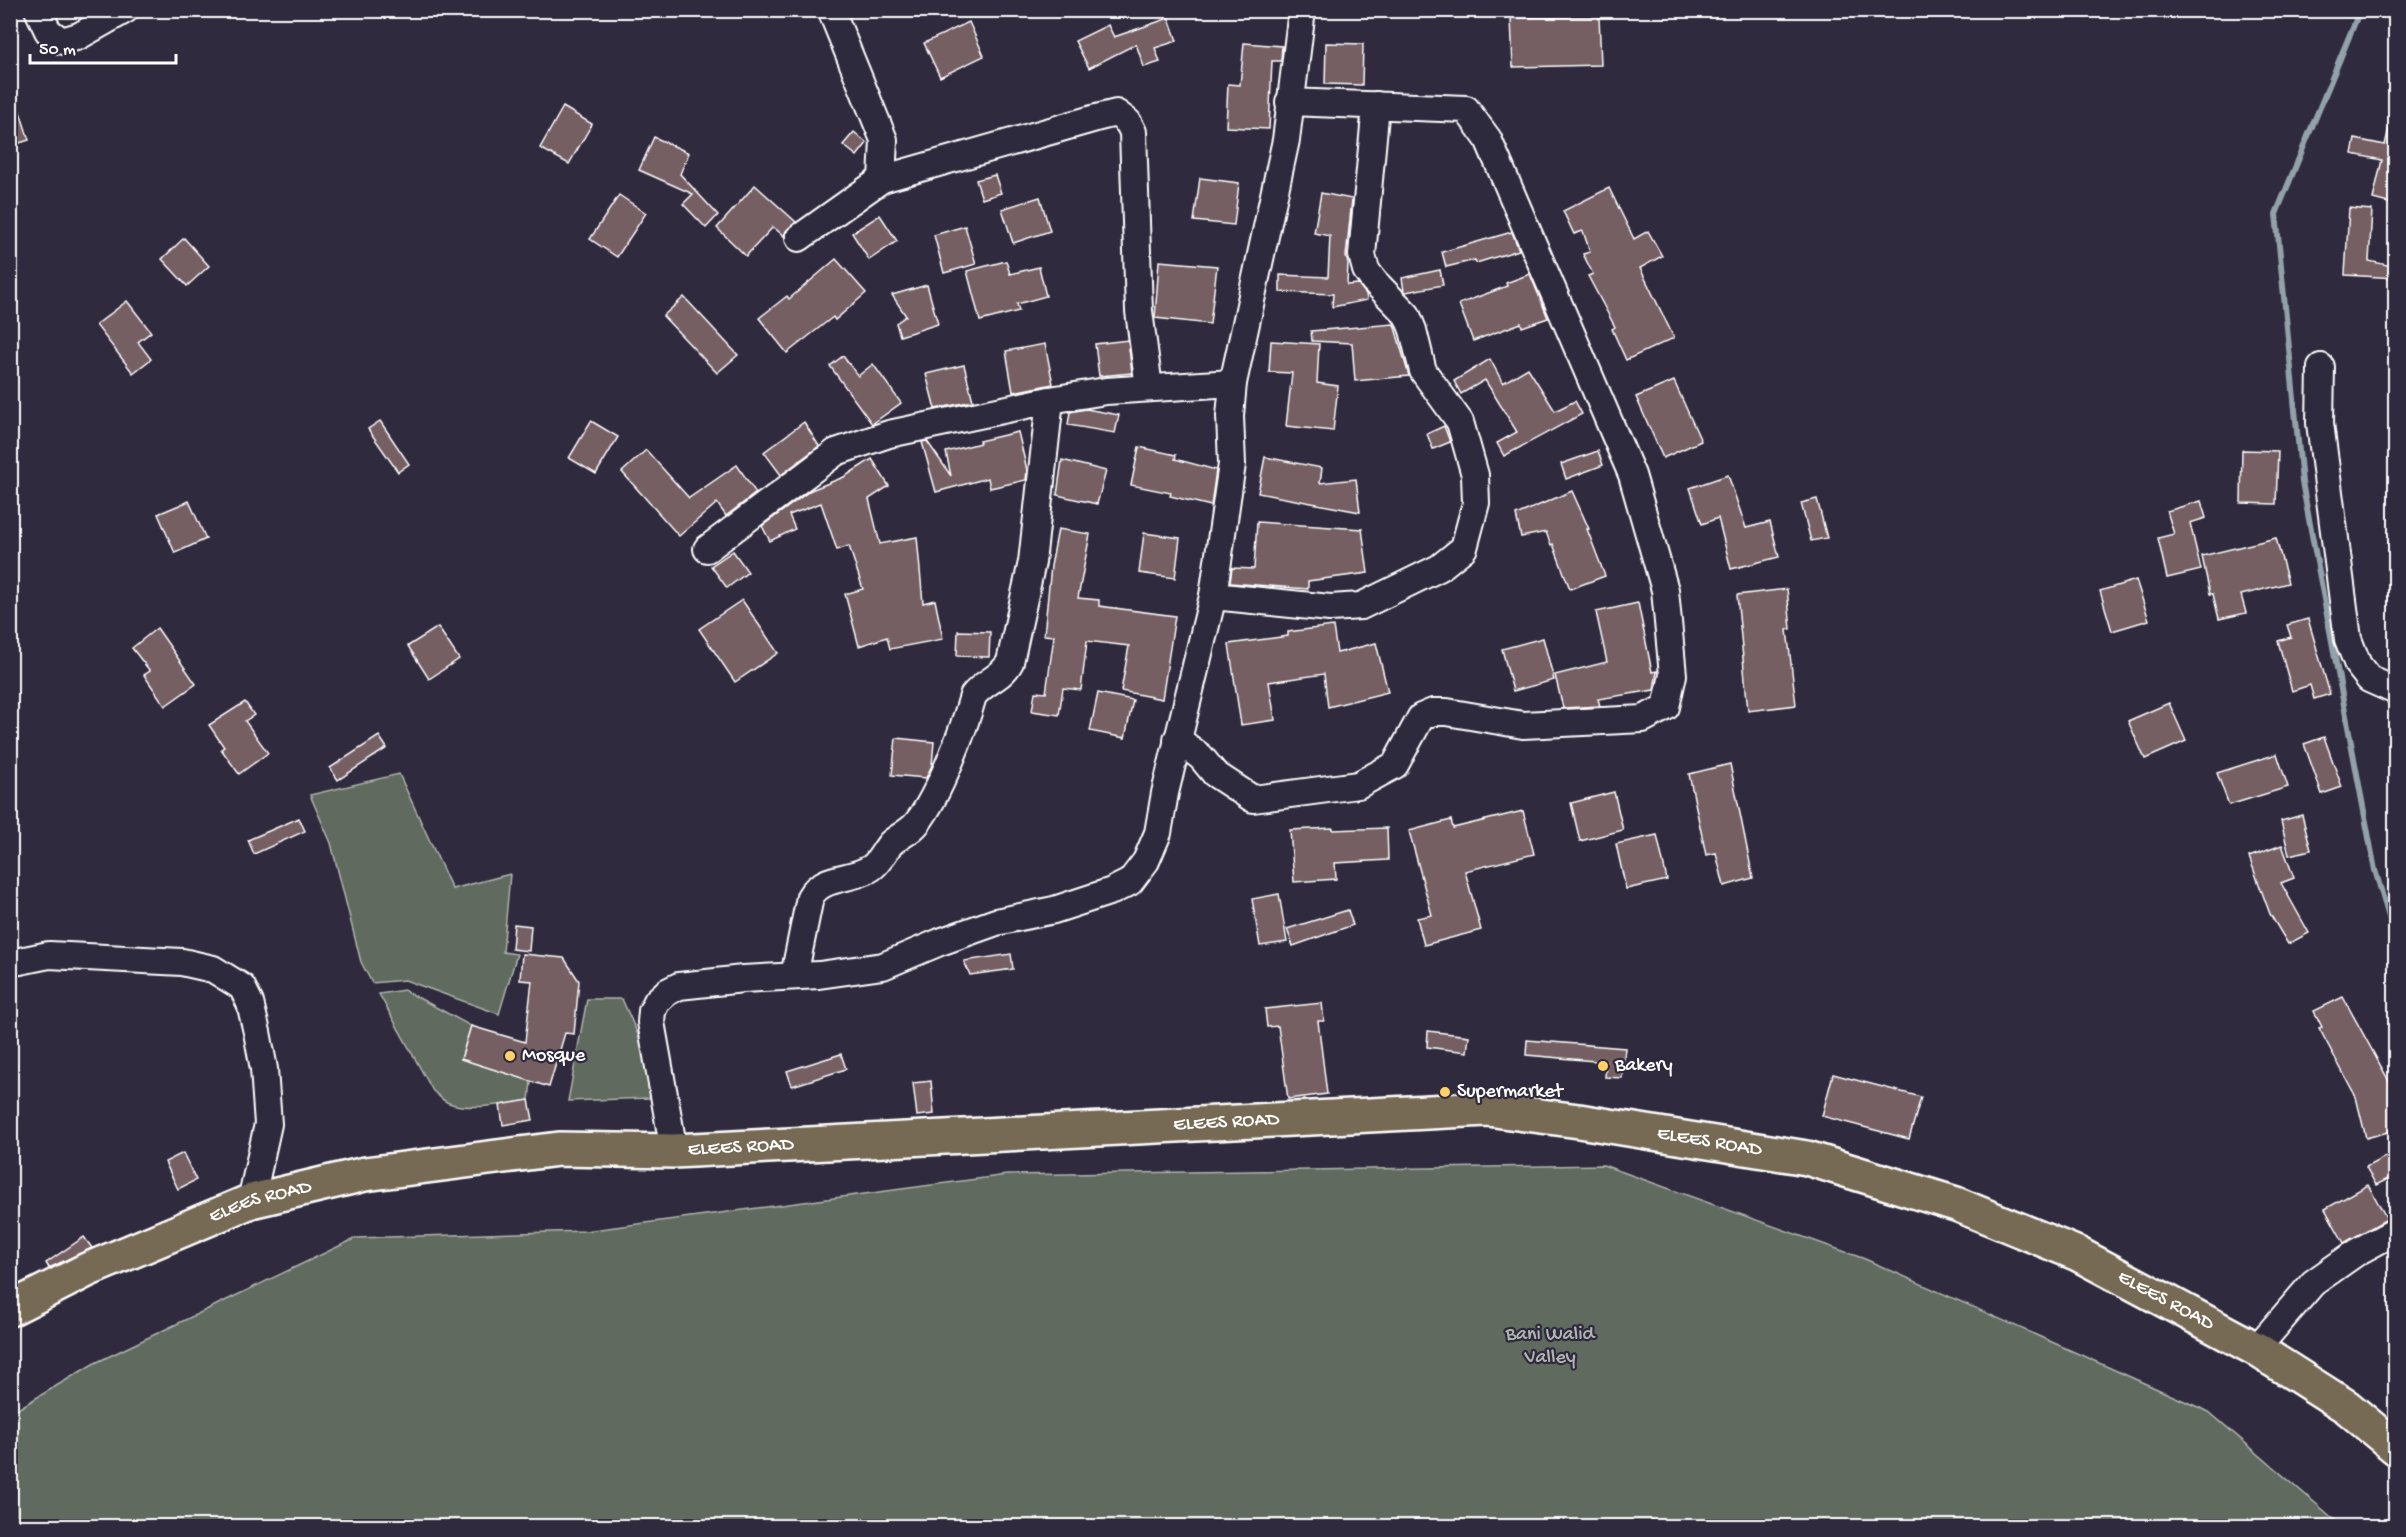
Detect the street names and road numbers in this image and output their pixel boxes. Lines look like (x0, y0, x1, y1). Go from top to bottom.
street label: ELEES ROAD (1173, 1108, 1281, 1137)
street label: ELEES ROAD (1655, 1122, 1765, 1162)
street label: ELEES ROAD (687, 1133, 795, 1162)
street label: ELEES ROAD (206, 1175, 315, 1229)
street label: ELEES ROAD (2113, 1266, 2219, 1336)

